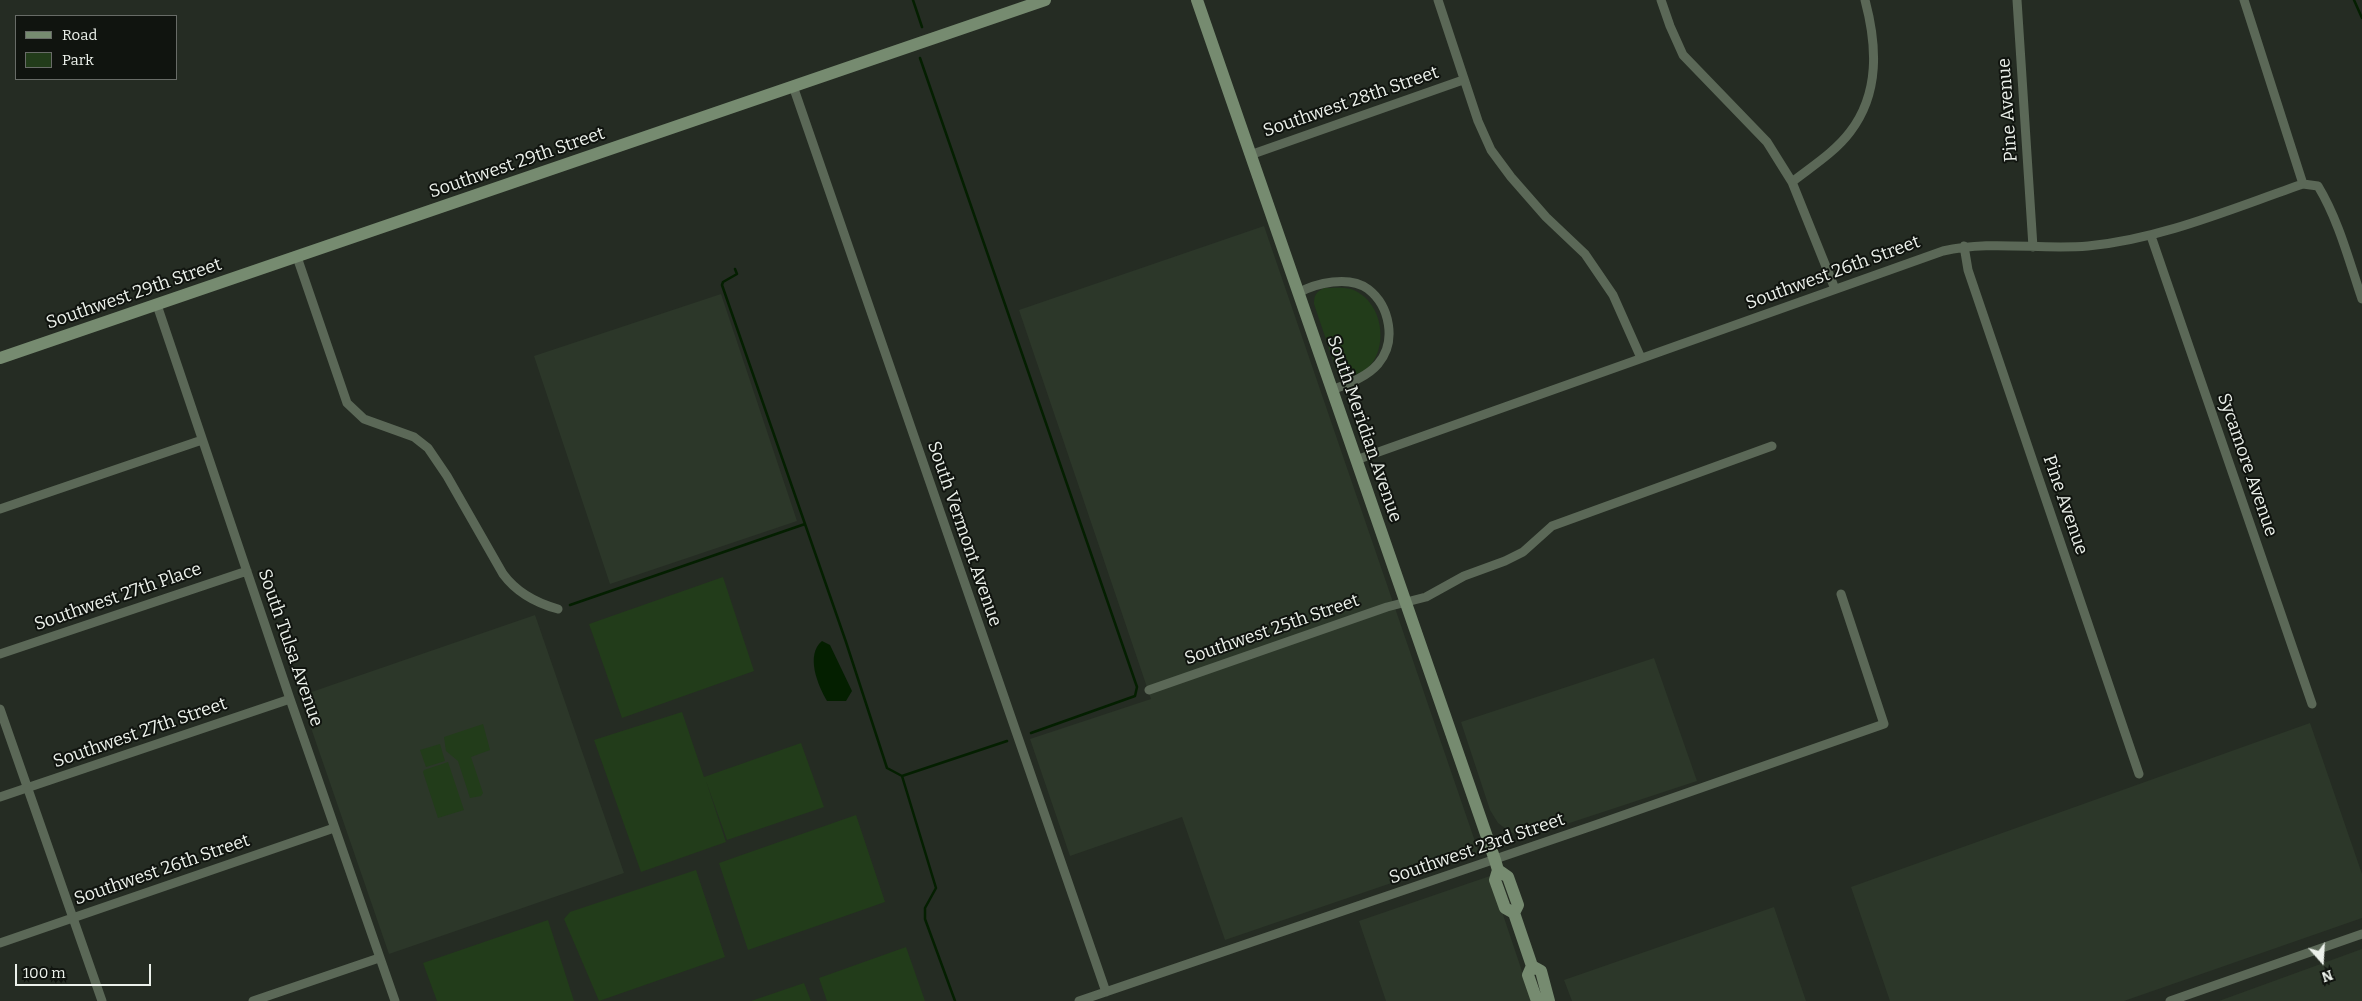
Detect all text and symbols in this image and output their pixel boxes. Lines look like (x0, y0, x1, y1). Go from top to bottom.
legend (15, 15, 178, 80)
text: Road (62, 26, 97, 44)
text: Park (62, 51, 94, 69)
street label: Pine Avenue (1994, 57, 2022, 163)
street label: Southwest 28th Street (1260, 62, 1442, 142)
street label: Southwest 29th Street (426, 123, 608, 203)
street label: Southwest 26th Street (1743, 231, 1923, 315)
street label: Southwest 29th Street (43, 254, 225, 334)
street label: South Meridian Avenue (1322, 333, 1406, 525)
street label: Sycamore Avenue (2212, 391, 2282, 539)
street label: South Vermont Avenue (922, 439, 1006, 629)
street label: Pine Avenue (2038, 452, 2092, 558)
street label: Southwest 27th Place (31, 558, 205, 636)
street label: South Tulsa Avenue (253, 566, 327, 730)
street label: Southwest 25th Street (1182, 590, 1362, 670)
street label: Southwest 27th Street (50, 693, 230, 773)
street label: Southwest 23rd Street (1386, 809, 1568, 889)
street label: Southwest 26th Street (71, 830, 253, 910)
north arrow (2297, 936, 2347, 986)
scale bar (18, 954, 154, 986)
text: 100 m (23, 964, 66, 982)
text: N (2319, 966, 2335, 985)

